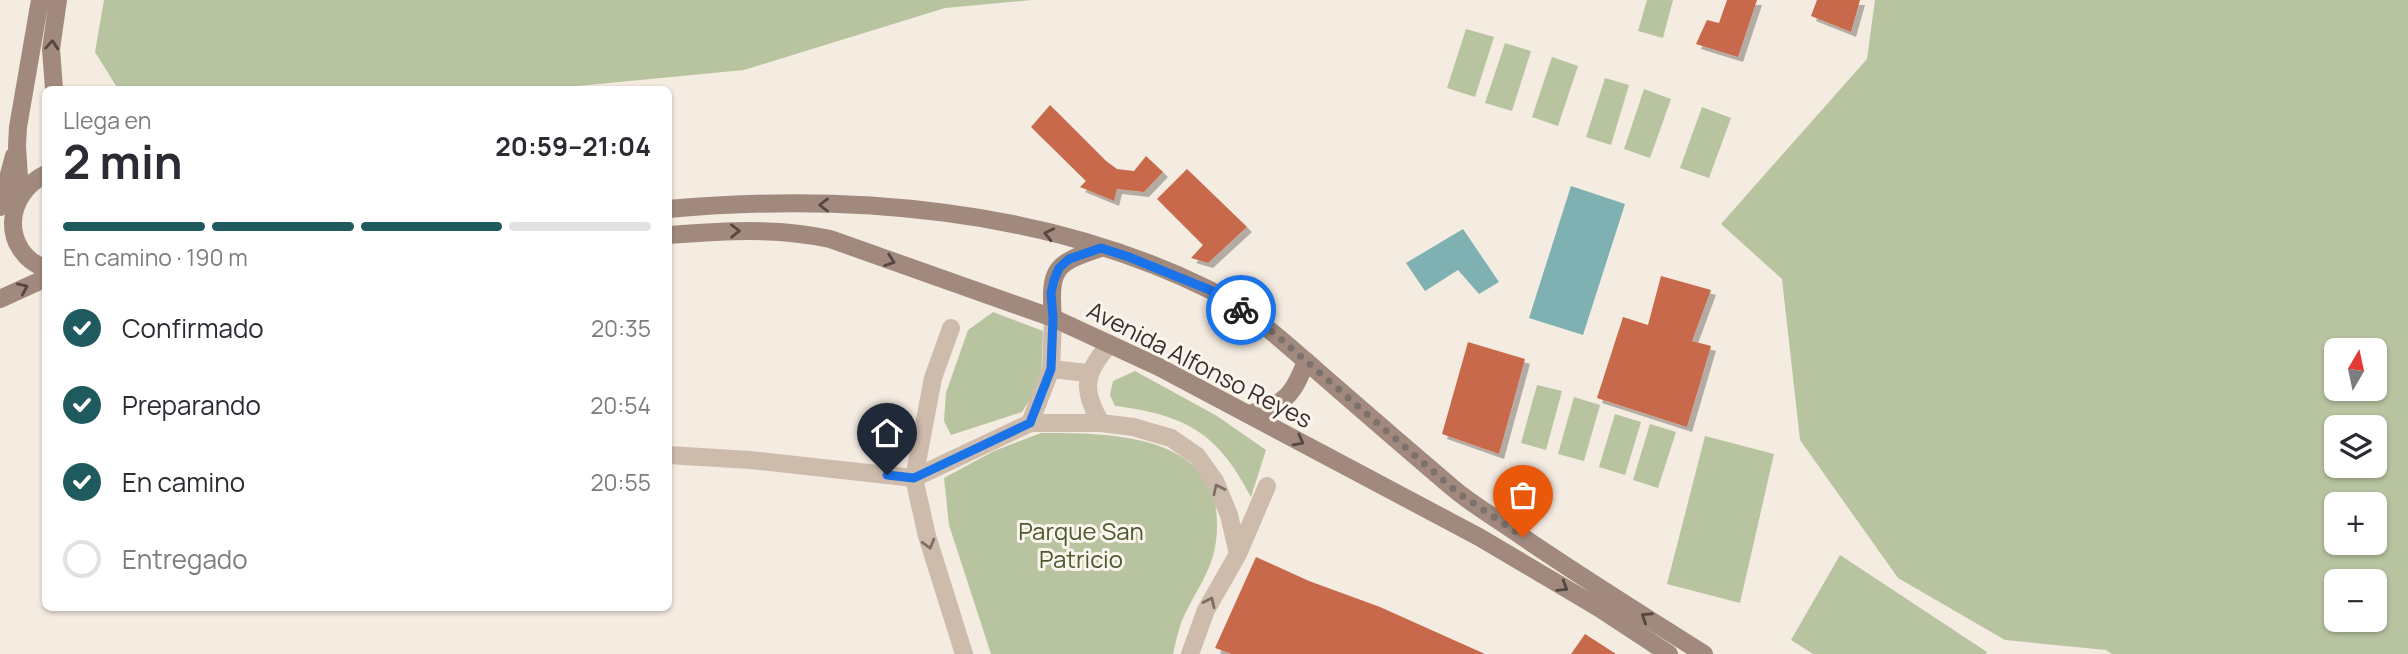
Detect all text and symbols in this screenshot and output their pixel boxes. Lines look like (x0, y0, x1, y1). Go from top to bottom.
one-way arrow (45, 39, 60, 50)
text: Llega en (63, 104, 151, 136)
text: 20:59–21:04 (495, 128, 651, 164)
text: 2 min (63, 130, 183, 193)
one-way arrow (818, 197, 829, 213)
one-way arrow (730, 223, 741, 238)
one-way arrow (1043, 228, 1055, 242)
text: En camino · 190 m (63, 241, 248, 273)
one-way arrow (884, 253, 896, 267)
courier (1206, 275, 1276, 345)
one-way arrow (16, 282, 28, 296)
icon: bike (1222, 291, 1260, 329)
street label: Avenida Alfonso Reyes (1082, 293, 1318, 435)
icon: check (63, 309, 101, 347)
text: Confirmado (122, 310, 264, 346)
text: 20:35 (591, 312, 651, 344)
north arrow (2324, 338, 2387, 401)
map controls (2324, 338, 2387, 632)
icon: check (63, 386, 101, 424)
text: Preparando (122, 387, 261, 423)
text: 20:54 (590, 389, 651, 421)
pin (857, 403, 917, 475)
icon: home (868, 414, 906, 452)
button: layers (2324, 415, 2387, 478)
one-way arrow (1292, 433, 1305, 446)
icon: check (63, 463, 101, 501)
text: En camino (122, 464, 245, 500)
pin (1493, 465, 1553, 537)
text: 20:55 (590, 466, 651, 498)
icon: bag (1504, 476, 1542, 514)
one-way arrow (1212, 484, 1226, 496)
button: + (2324, 492, 2387, 555)
park label: Parque San Patricio (1018, 514, 1144, 575)
one-way arrow (921, 538, 936, 550)
text: Entregado (122, 541, 248, 577)
button: − (2324, 569, 2387, 632)
one-way arrow (1555, 579, 1568, 592)
one-way arrow (1202, 597, 1216, 609)
one-way arrow (1641, 613, 1654, 626)

